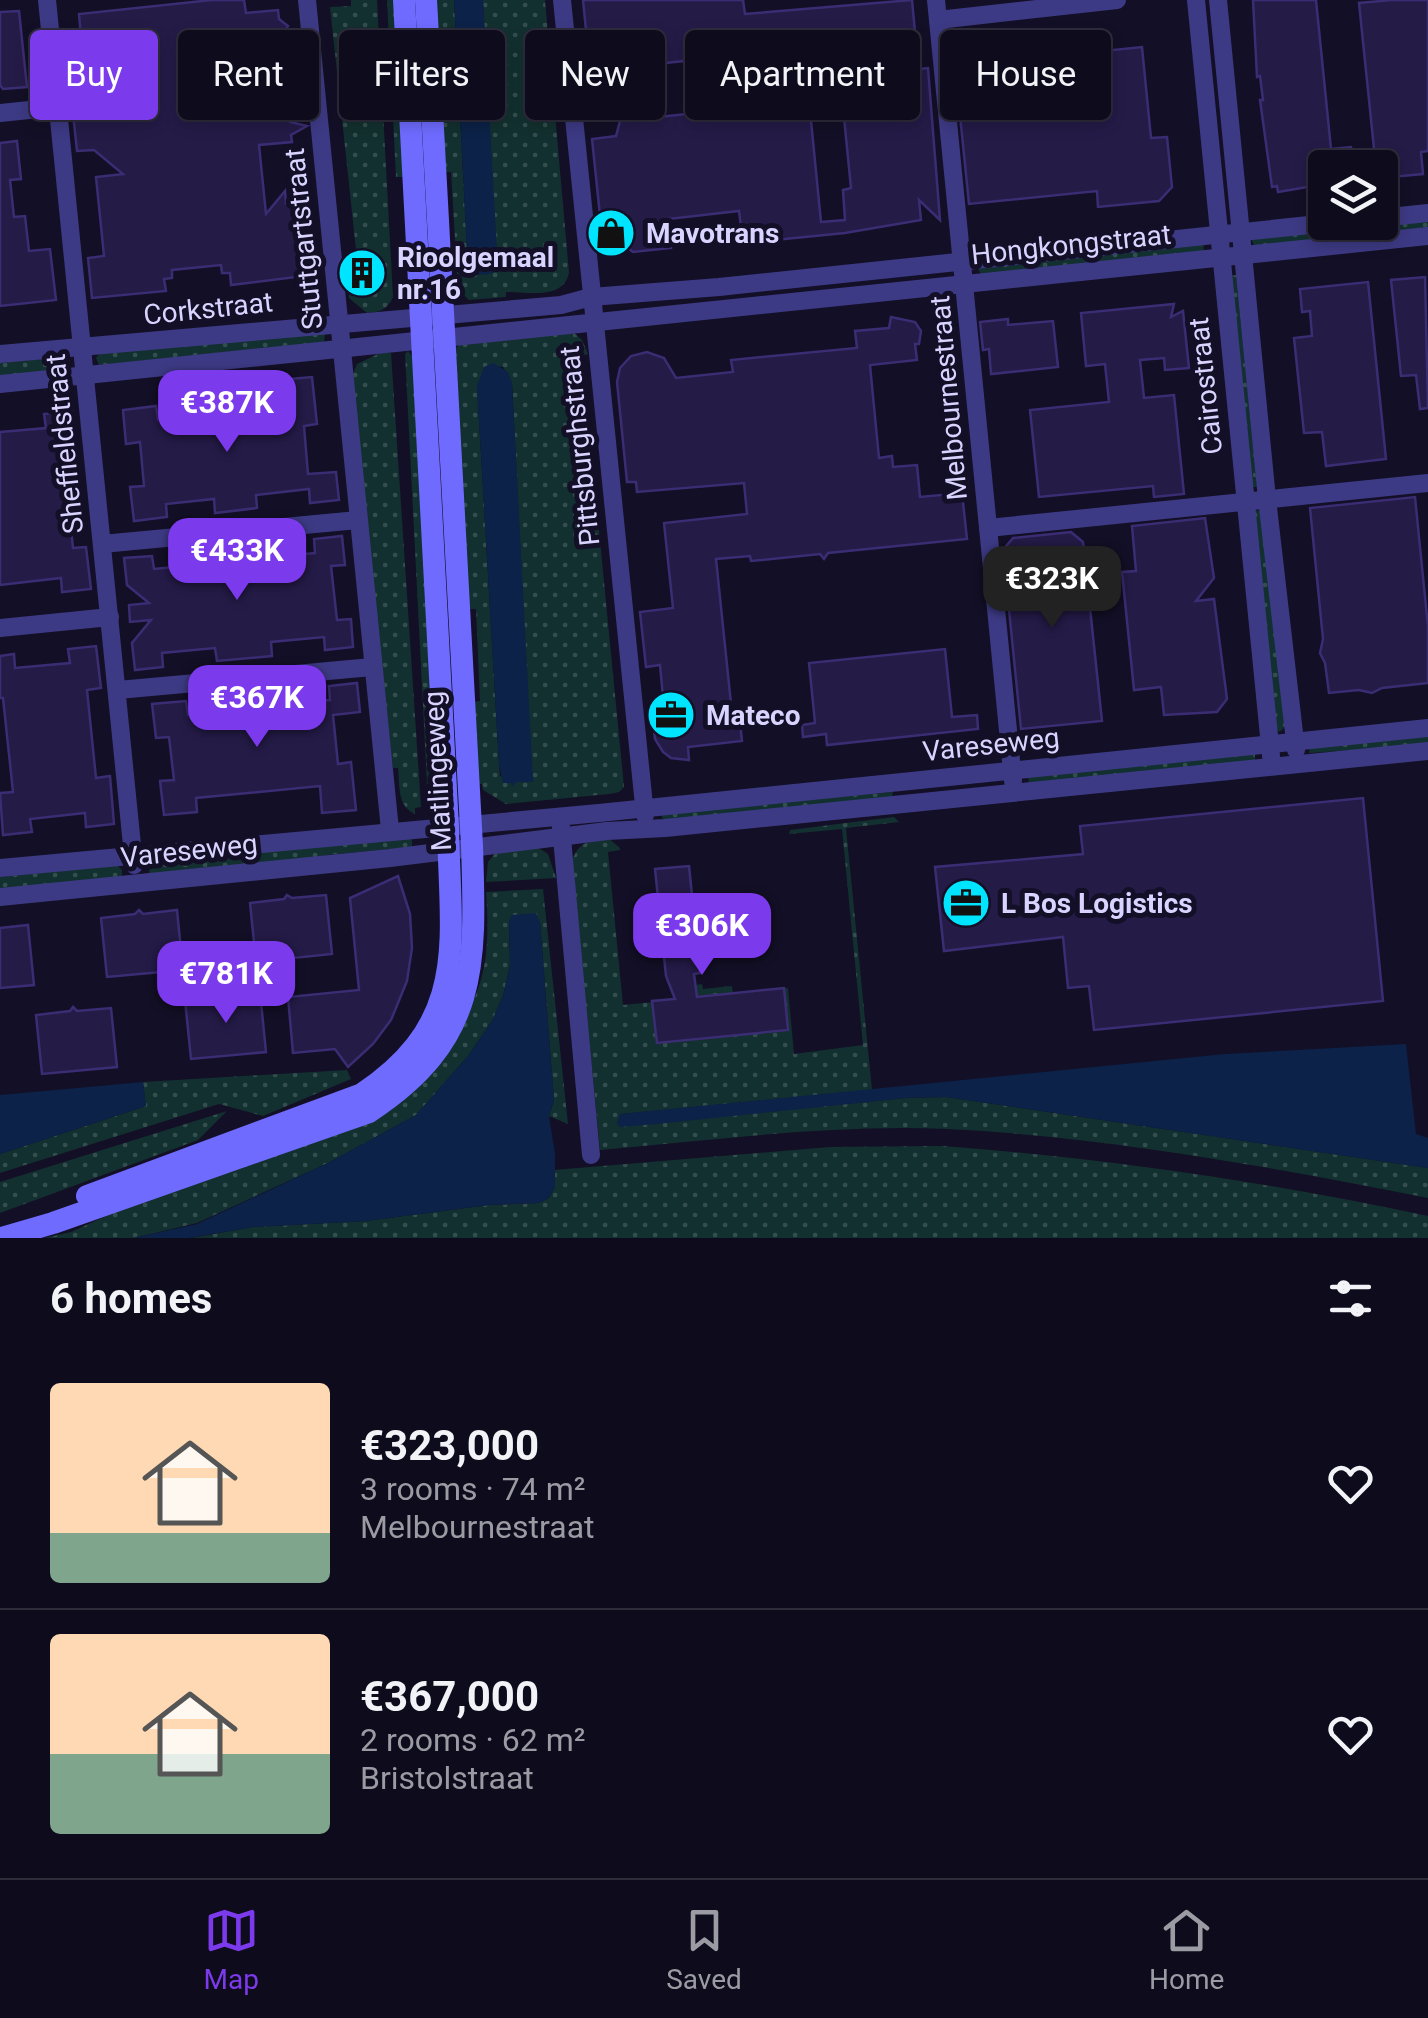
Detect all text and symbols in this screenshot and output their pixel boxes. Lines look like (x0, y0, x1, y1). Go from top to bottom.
chip: Buy (30, 30, 158, 120)
chip: Rent (178, 30, 319, 120)
chip: Filters (339, 30, 505, 120)
chip: New (525, 30, 665, 120)
chip: Apartment (685, 30, 920, 120)
chip: House (940, 30, 1111, 120)
street label: Stuttgartstraat (278, 147, 329, 331)
map controls (1308, 150, 1398, 240)
button: layers (1308, 150, 1398, 240)
shop icon: Mavotrans (585, 207, 637, 259)
place label: Mavotrans (646, 217, 779, 250)
street label: Hongkongstraat (970, 218, 1173, 271)
place label: Rioolgemaal nr.16 (397, 241, 554, 306)
building icon: Rioolgemaal nr.16 (336, 247, 388, 299)
street label: Corkstraat (142, 285, 274, 332)
street label: Melbournestraat (923, 294, 974, 502)
street label: Cairostraat (1182, 316, 1229, 456)
street label: Pittsburghstraat (553, 344, 606, 548)
street label: Sheffieldstraat (39, 353, 90, 535)
pin: €387K (157, 370, 297, 455)
text: €387K (180, 383, 274, 421)
pin: €433K (167, 518, 307, 603)
text: €433K (190, 531, 284, 569)
pin: €323K (982, 546, 1122, 631)
text: €323K (1005, 559, 1099, 597)
pin: €367K (187, 665, 327, 750)
text: €367K (210, 678, 304, 716)
office icon: Mateco (645, 689, 697, 741)
street label: Matlingeweg (417, 690, 458, 852)
place label: Mateco (706, 699, 801, 732)
street label: Vareseweg (921, 721, 1061, 768)
street label: Vareseweg (119, 827, 259, 874)
office icon: L Bos Logistics (940, 877, 992, 929)
place label: L Bos Logistics (1001, 887, 1193, 920)
pin: €306K (632, 893, 772, 978)
text: €306K (655, 906, 749, 944)
pin: €781K (156, 941, 296, 1026)
text: €781K (179, 954, 273, 992)
icon: filters (1323, 1271, 1378, 1326)
text: 6 homes (50, 1274, 212, 1323)
text: €323,000 (360, 1421, 539, 1470)
icon: home (130, 1423, 250, 1543)
icon: heart (1323, 1456, 1378, 1511)
text: 3 rooms · 74 m² (360, 1470, 585, 1508)
text: Melbournestraat (360, 1508, 595, 1546)
text: €367,000 (360, 1672, 539, 1721)
icon: home (130, 1674, 250, 1794)
icon: heart (1323, 1707, 1378, 1762)
text: 2 rooms · 62 m² (360, 1721, 585, 1759)
text: Bristolstraat (360, 1759, 534, 1797)
tab: Map (204, 1903, 259, 1996)
tab: Saved (666, 1903, 742, 1996)
tab: Home (1149, 1903, 1224, 1996)

